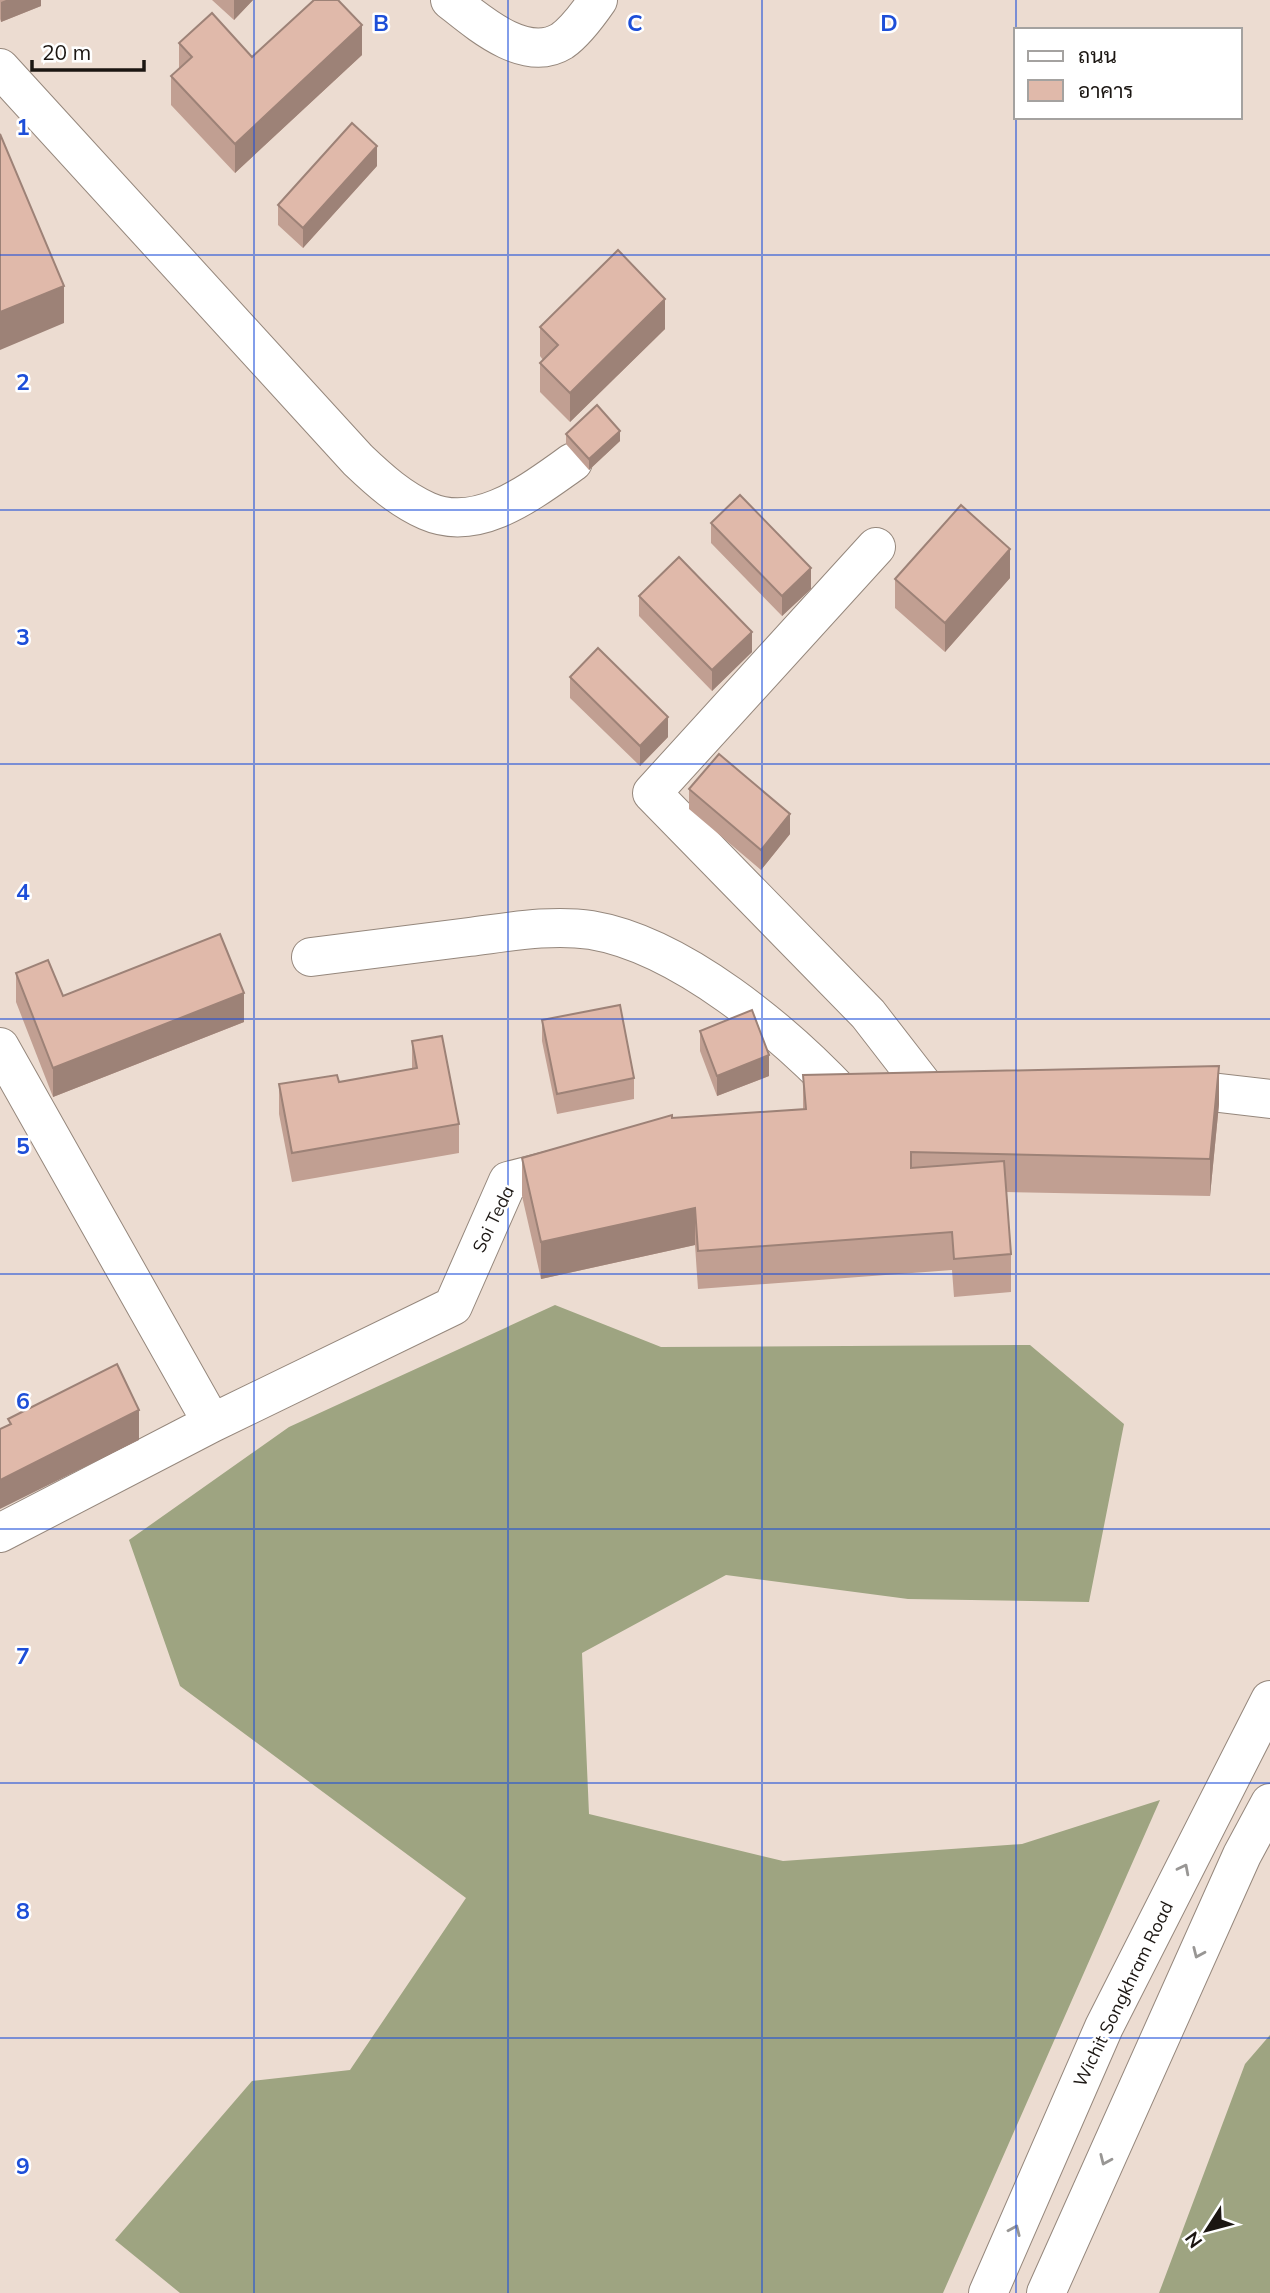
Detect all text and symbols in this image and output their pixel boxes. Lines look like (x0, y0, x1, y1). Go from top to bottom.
text: B (373, 8, 389, 37)
text: C (627, 8, 643, 37)
text: D (880, 8, 898, 37)
scale bar (32, 28, 144, 72)
legend (1014, 28, 1242, 119)
text: 20 m (42, 39, 91, 65)
text: ถนน (1078, 42, 1117, 68)
text: อาคาร (1078, 77, 1134, 103)
text: 1 (16, 112, 30, 141)
text: 2 (16, 367, 30, 396)
text: 3 (16, 622, 30, 651)
text: 4 (16, 877, 30, 906)
text: 5 (16, 1131, 30, 1160)
street label: Soi Teda (467, 1182, 519, 1256)
text: 6 (16, 1386, 30, 1415)
text: 7 (16, 1641, 30, 1670)
one-way arrow (1176, 1864, 1189, 1876)
text: 8 (16, 1896, 30, 1925)
street label: Wichit Songkhram Road (1068, 1897, 1178, 2091)
one-way arrow (1192, 1945, 1206, 1958)
text: 9 (16, 2151, 30, 2180)
one-way arrow (1099, 2153, 1113, 2165)
north arrow (1172, 2195, 1242, 2265)
one-way arrow (1007, 2225, 1021, 2238)
text: N (1179, 2227, 1207, 2253)

